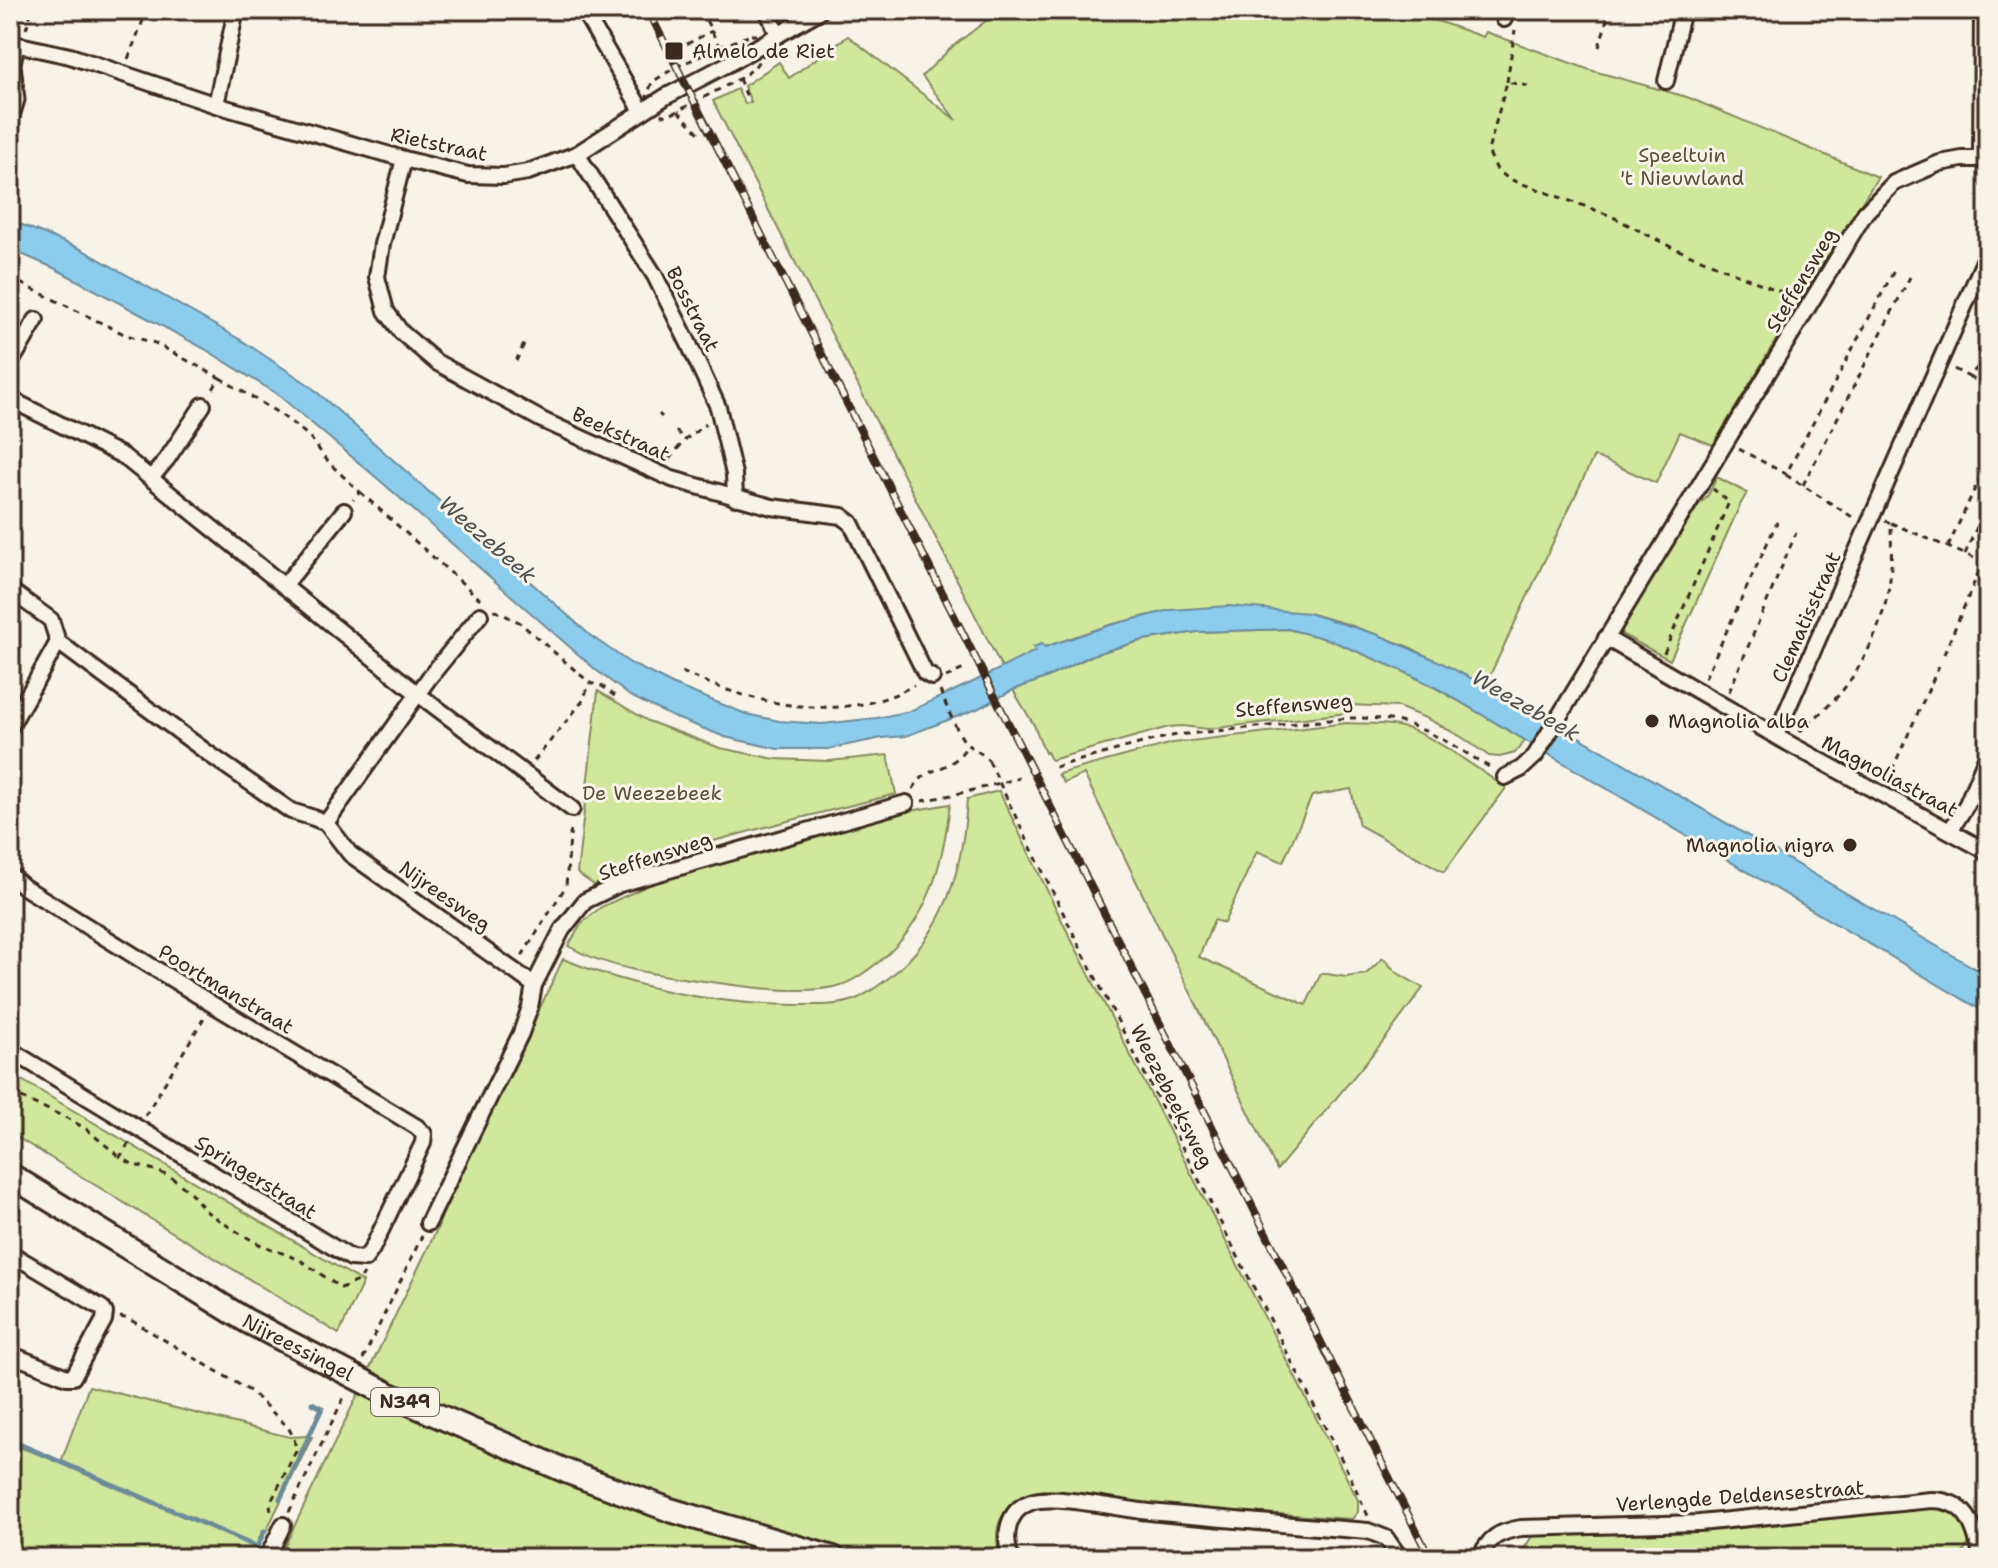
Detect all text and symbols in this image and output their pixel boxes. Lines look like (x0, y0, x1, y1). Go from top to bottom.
place label: Almelo de Riet (692, 38, 835, 64)
marker: Almelo de Riet (663, 40, 685, 62)
street label: Rietstraat (388, 121, 490, 167)
park label: Speeltuin 't Nieuwland (1620, 142, 1744, 191)
street label: Steffensweg (1760, 223, 1842, 337)
street label: Bosstraat (660, 262, 726, 356)
street label: Beekstraat (568, 401, 674, 467)
water label: Weezebeek (433, 489, 543, 590)
street label: Clematisstraat (1765, 547, 1847, 687)
water label: Weezebeek (1466, 663, 1585, 748)
street label: Steffensweg (1234, 687, 1354, 723)
place label: Magnolia alba (1668, 708, 1809, 734)
marker: Magnolia alba (1643, 712, 1661, 730)
street label: Magnoliastraat (1817, 729, 1963, 823)
park label: De Weezebeek (582, 780, 722, 806)
street label: Steffensweg (595, 825, 715, 887)
place label: Magnolia nigra (1686, 832, 1835, 858)
marker: Magnolia nigra (1841, 836, 1859, 854)
street label: Nijreesweg (394, 855, 496, 937)
street label: Poortmanstraat (154, 938, 298, 1040)
street label: Weezebeeksweg (1124, 1020, 1220, 1172)
street label: Springerstraat (190, 1129, 322, 1225)
street label: Nijreessingel (238, 1308, 358, 1387)
road number: N349 (371, 1388, 439, 1416)
street label: Verlengde Deldensestraat (1615, 1474, 1865, 1518)

